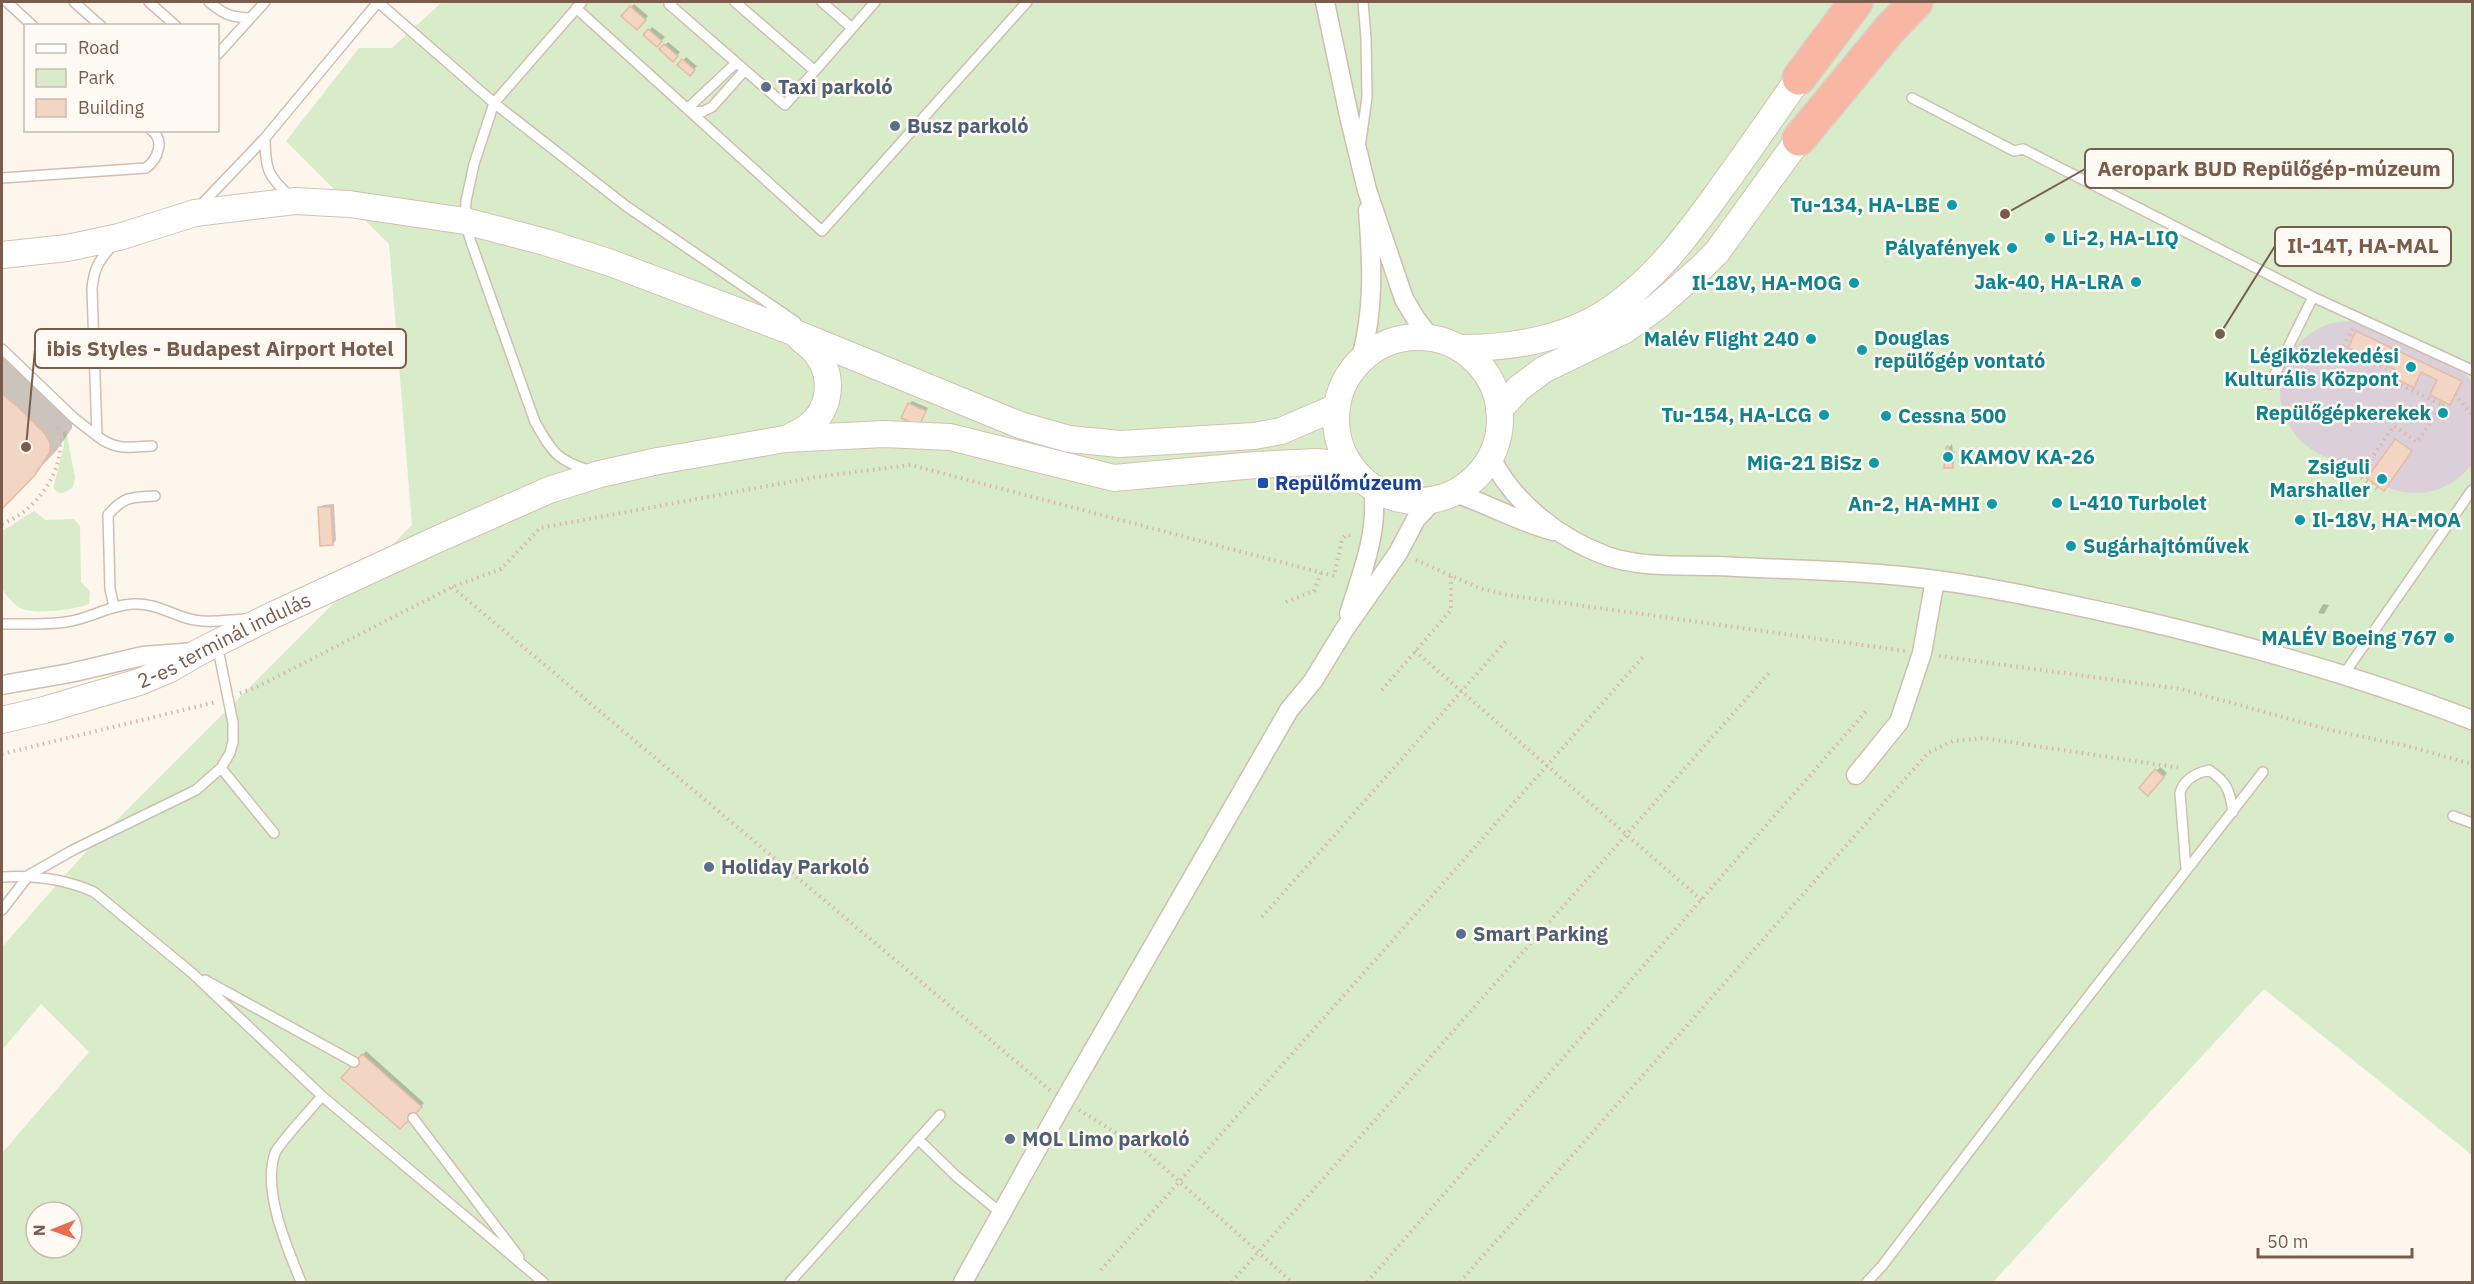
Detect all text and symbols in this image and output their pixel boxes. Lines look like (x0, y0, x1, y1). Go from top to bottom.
legend (24, 24, 219, 132)
text: Road (78, 36, 119, 59)
text: Park (78, 66, 115, 89)
place label: Taxi parkoló (778, 73, 893, 100)
marker: Taxi parkoló (759, 80, 773, 94)
text: Building (78, 96, 145, 119)
place label: Busz parkoló (907, 112, 1028, 139)
marker: Busz parkoló (888, 119, 902, 133)
callout: Aeropark BUD Repülőgép-múzeum (2085, 149, 2453, 188)
text: Aeropark BUD Repülőgép-múzeum (2097, 154, 2441, 182)
place label: Tu-134, HA-LBE (1790, 191, 1940, 218)
marker: Tu-134, HA-LBE (1945, 198, 1959, 212)
place label: Li-2, HA-LIQ (2062, 224, 2179, 251)
callout: Il-14T, HA-MAL (2275, 227, 2451, 266)
marker: Li-2, HA-LIQ (2043, 231, 2057, 245)
text: Il-14T, HA-MAL (2287, 231, 2439, 259)
place label: Pályafények (1885, 234, 2000, 261)
marker: Pályafények (2005, 241, 2019, 255)
place label: Jak-40, HA-LRA (1974, 268, 2124, 295)
place label: Il-18V, HA-MOG (1692, 269, 1842, 296)
marker: Jak-40, HA-LRA (2129, 275, 2143, 289)
marker: Il-18V, HA-MOG (1847, 276, 1861, 290)
place label: Douglas repülőgép vontató (1874, 324, 2045, 374)
place label: Malév Flight 240 (1644, 325, 1799, 352)
callout: ibis Styles - Budapest Airport Hotel (35, 329, 406, 368)
marker: Malév Flight 240 (1804, 332, 1818, 346)
text: ibis Styles - Budapest Airport Hotel (46, 334, 394, 362)
place label: Légiközlekedési Kulturális Központ (2224, 342, 2399, 392)
marker: Douglas repülőgép vontató (1855, 343, 1869, 357)
marker: Légiközlekedési Kulturális Központ (2404, 360, 2418, 374)
place label: Repülőgépkerekek (2256, 399, 2431, 426)
place label: Tu-154, HA-LCG (1661, 401, 1812, 428)
place label: Cessna 500 (1898, 402, 2006, 429)
marker: Repülőgépkerekek (2436, 406, 2450, 420)
marker: Tu-154, HA-LCG (1817, 408, 1831, 422)
marker: Cessna 500 (1879, 409, 1893, 423)
place label: KAMOV KA-26 (1960, 443, 2095, 470)
place label: MiG-21 BiSz (1747, 449, 1862, 476)
marker: KAMOV KA-26 (1941, 450, 1955, 464)
place label: Zsiguli Marshaller (2270, 453, 2370, 503)
marker: MiG-21 BiSz (1867, 456, 1881, 470)
place label: Repülőmúzeum (1275, 469, 1422, 496)
marker: Zsiguli Marshaller (2375, 472, 2389, 486)
marker: Repülőmúzeum (1256, 476, 1270, 490)
place label: L-410 Turbolet (2069, 489, 2207, 516)
place label: An-2, HA-MHI (1848, 490, 1980, 517)
marker: L-410 Turbolet (2050, 496, 2064, 510)
marker: An-2, HA-MHI (1985, 497, 1999, 511)
place label: Il-18V, HA-MOA (2312, 506, 2461, 533)
marker: Il-18V, HA-MOA (2293, 513, 2307, 527)
place label: Sugárhajtóművek (2083, 532, 2249, 559)
marker: Sugárhajtóművek (2064, 539, 2078, 553)
street label: 2-es terminál indulás (133, 585, 315, 694)
place label: MALÉV Boeing 767 (2261, 624, 2437, 651)
marker: MALÉV Boeing 767 (2442, 631, 2456, 645)
place label: Holiday Parkoló (721, 853, 869, 880)
marker: Holiday Parkoló (702, 860, 716, 874)
place label: Smart Parking (1473, 920, 1609, 947)
marker: Smart Parking (1454, 927, 1468, 941)
place label: MOL Limo parkoló (1022, 1125, 1189, 1152)
marker: MOL Limo parkoló (1003, 1132, 1017, 1146)
north arrow (24, 1200, 84, 1260)
scale bar (2258, 1221, 2412, 1259)
text: N (29, 1224, 49, 1236)
text: 50 m (2267, 1230, 2309, 1253)

